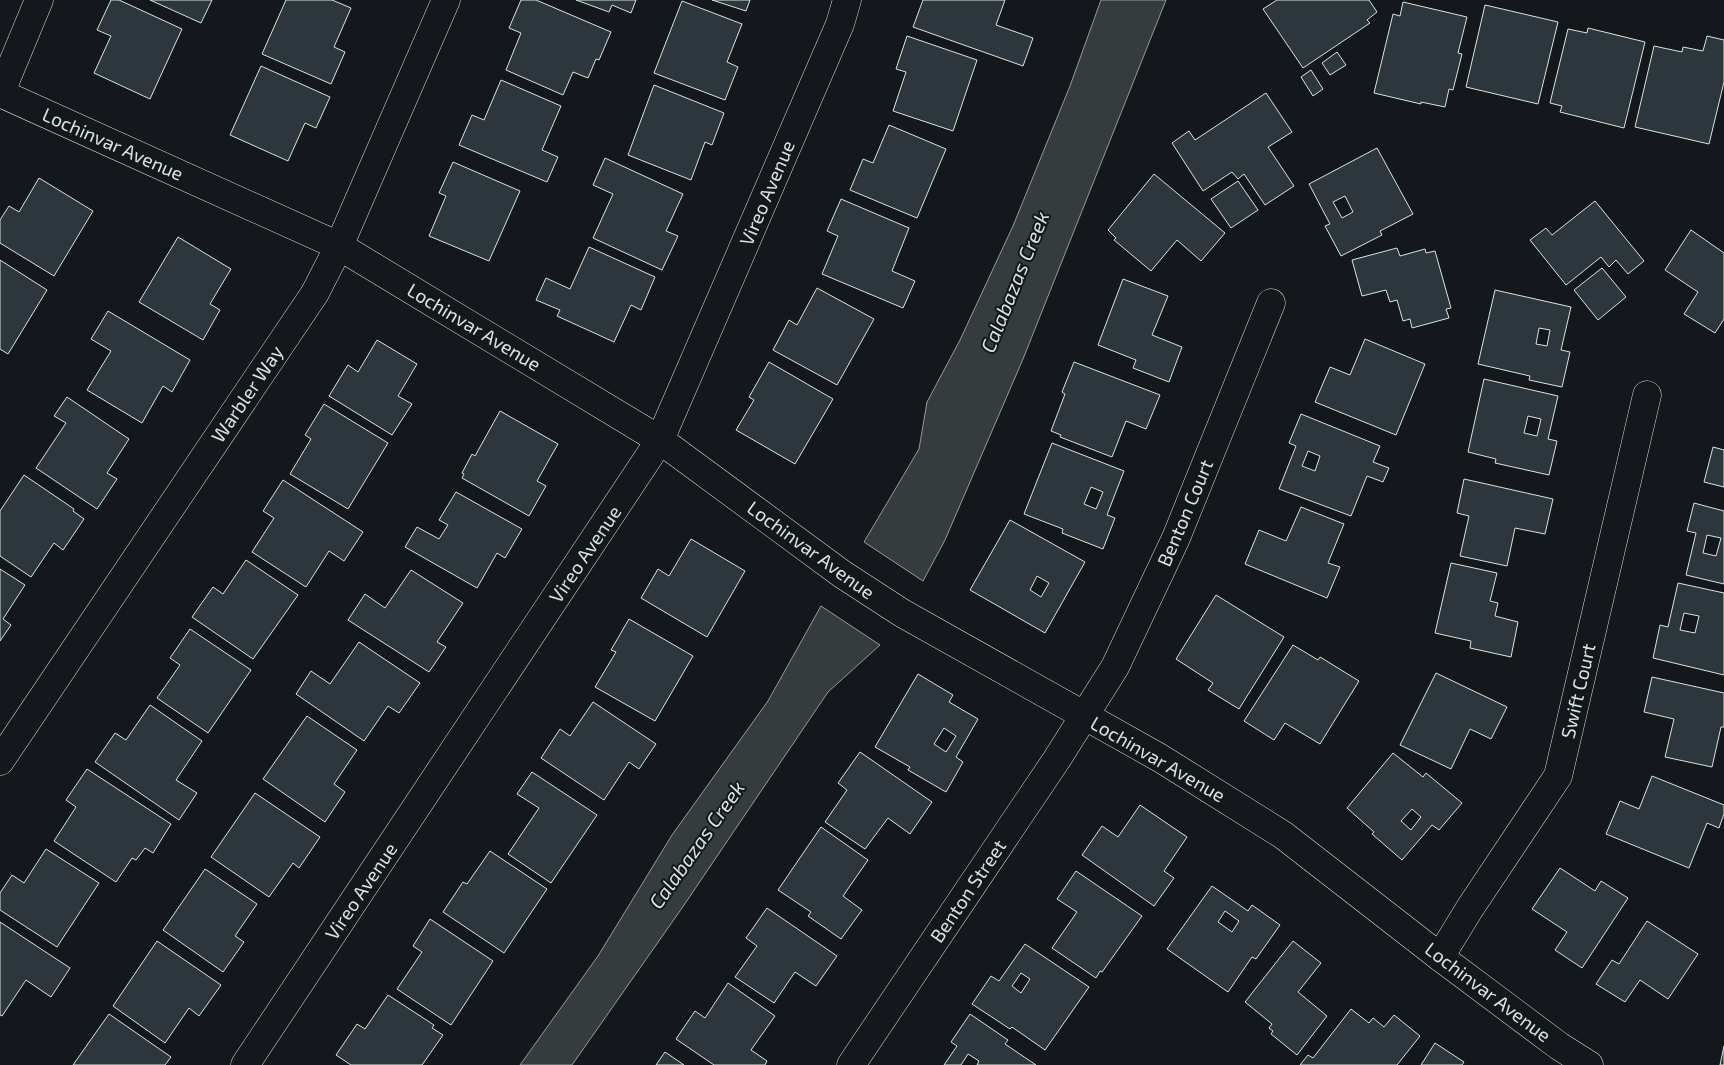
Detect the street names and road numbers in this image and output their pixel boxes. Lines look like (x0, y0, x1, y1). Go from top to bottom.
street label: Lochinvar Avenue (39, 102, 187, 185)
street label: Vireo Avenue (734, 137, 799, 249)
street label: Lochinvar Avenue (403, 278, 545, 375)
street label: Warbler Way (206, 341, 287, 447)
street label: Benton Court (1152, 456, 1217, 570)
street label: Lochinvar Avenue (743, 496, 879, 603)
street label: Vireo Avenue (544, 501, 625, 607)
street label: Swift Court (1555, 641, 1600, 741)
street label: Lochinvar Avenue (1087, 711, 1230, 806)
street label: Benton Street (925, 835, 1010, 947)
street label: Vireo Avenue (320, 838, 401, 944)
street label: Lochinvar Avenue (1421, 937, 1556, 1046)

